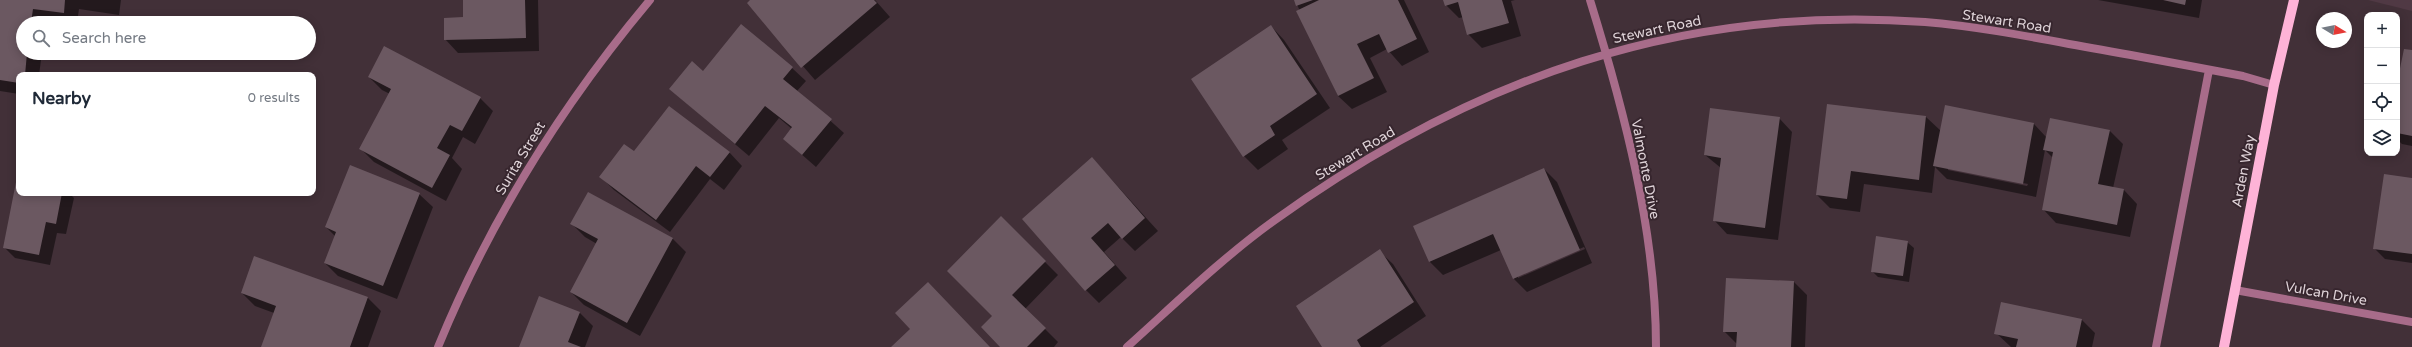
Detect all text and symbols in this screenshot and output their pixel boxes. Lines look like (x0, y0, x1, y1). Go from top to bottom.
street label: Stewart Road (1961, 6, 2053, 37)
street label: Stewart Road (1611, 12, 1703, 47)
north arrow (2316, 12, 2352, 48)
map controls (2364, 12, 2400, 156)
button: + (2364, 12, 2400, 48)
search box (16, 16, 316, 60)
icon: search (30, 27, 52, 49)
text: Search here (62, 29, 146, 47)
button: − (2364, 48, 2400, 84)
button: locate (2364, 84, 2400, 120)
text: Nearby (32, 88, 91, 109)
text: 0 results (248, 90, 300, 106)
street label: Surita Street (492, 118, 549, 198)
street label: Valmonte Drive (1627, 118, 1664, 221)
button: layers (2364, 120, 2400, 156)
street label: Stewart Road (1312, 123, 1398, 184)
street label: Arden Way (2228, 133, 2259, 209)
street label: Vulcan Drive (2283, 278, 2368, 309)

